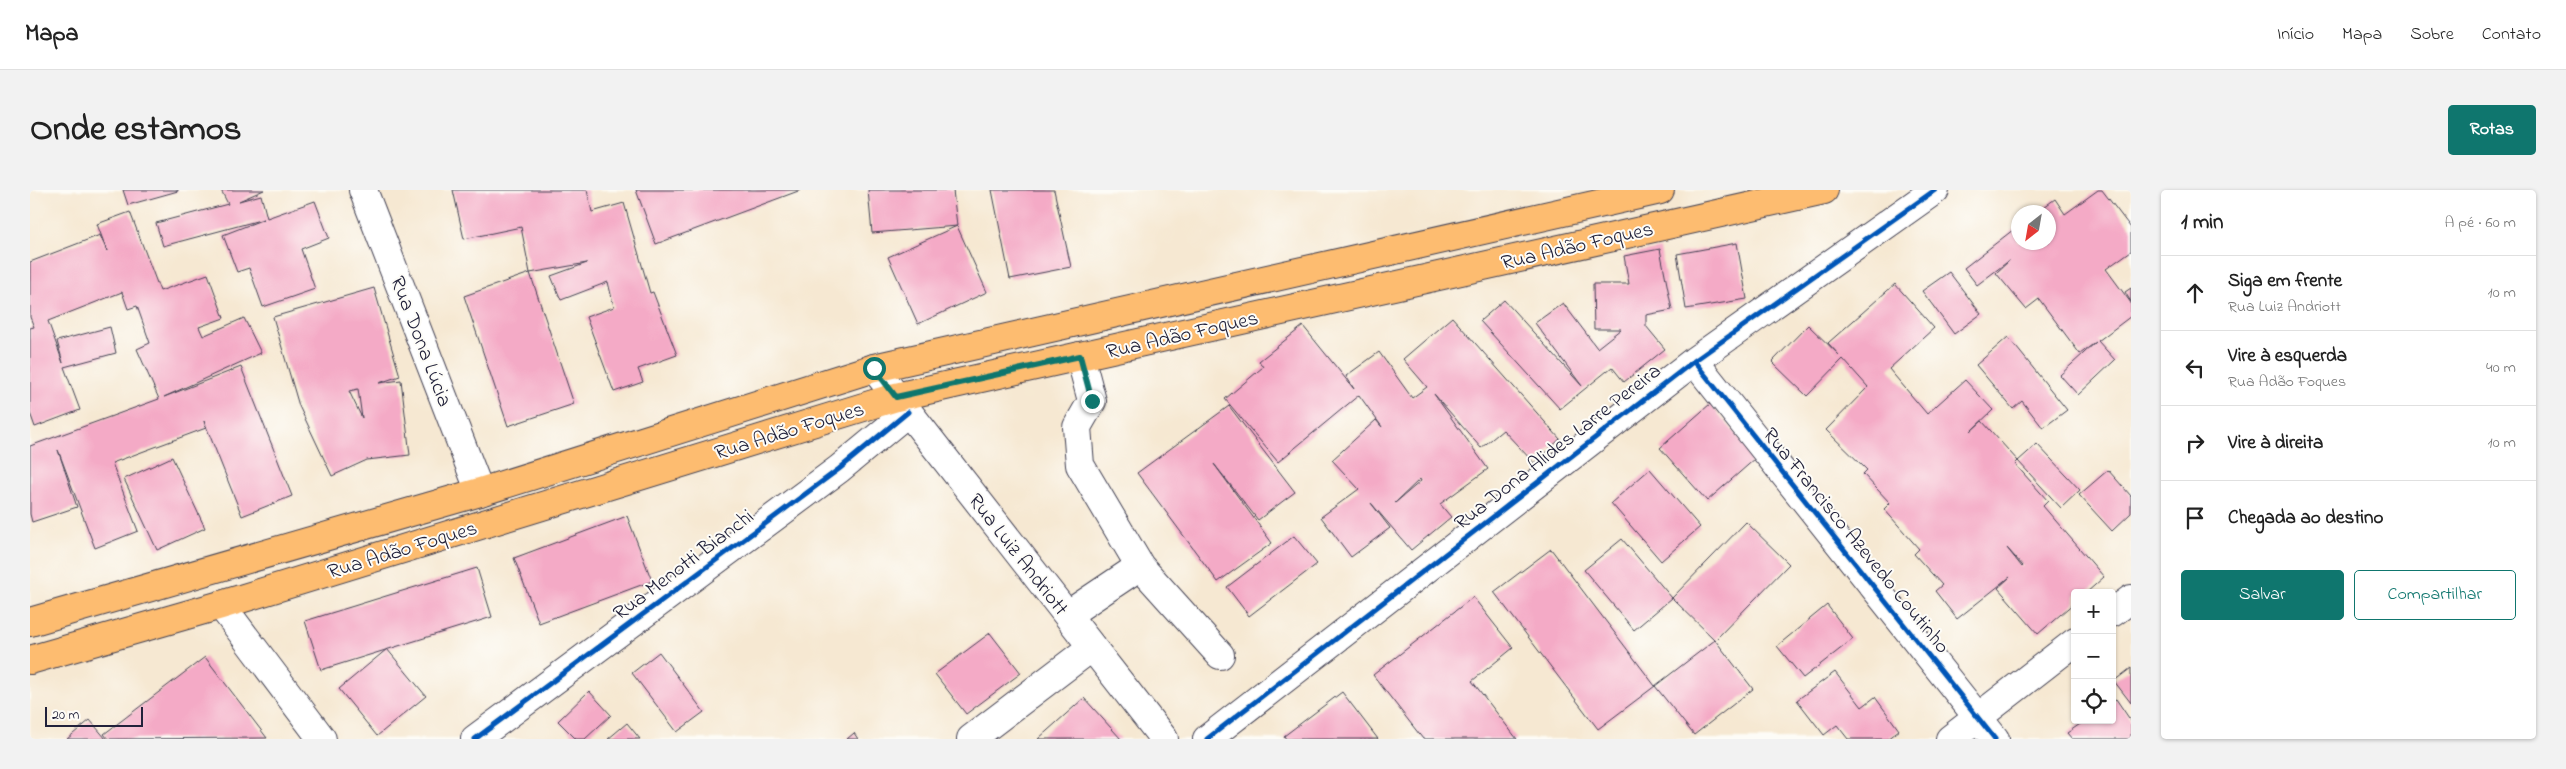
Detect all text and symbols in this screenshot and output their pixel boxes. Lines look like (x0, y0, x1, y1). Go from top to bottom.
text: Mapa (25, 17, 79, 52)
text: Início (2277, 22, 2314, 48)
text: Mapa (2342, 22, 2382, 48)
text: Sobre (2410, 22, 2454, 48)
text: Contato (2482, 22, 2541, 48)
text: Onde estamos (30, 105, 242, 156)
button: Rotas (2448, 105, 2536, 155)
north arrow (2011, 205, 2056, 250)
text: 1 min (2181, 208, 2223, 238)
text: A pé · 60 m (2444, 211, 2516, 235)
street label: Rua Adão Foques (1499, 215, 1656, 279)
text: Siga em frente (2228, 268, 2342, 295)
street label: Rua Dona Lúcia (381, 272, 459, 411)
icon: ahead (2181, 279, 2209, 307)
text: 10 m (2488, 281, 2516, 305)
text: Rua Luiz Andriott (2228, 295, 2341, 319)
street label: Rua Adão Foques (1104, 304, 1261, 368)
text: Vire à esquerda (2228, 343, 2347, 370)
icon: left (2181, 354, 2209, 382)
text: 40 m (2486, 356, 2516, 380)
route start (863, 357, 886, 380)
street label: Rua Dona Alides Larre Pereira (1448, 357, 1668, 538)
text: Rua Adão Foques (2228, 370, 2346, 394)
route end (1081, 390, 1104, 413)
street label: Rua Adão Foques (711, 395, 868, 469)
street label: Rua Francisco Azevedo Coutinho (1755, 422, 1956, 661)
icon: right (2181, 429, 2209, 457)
text: Vire à direita (2228, 430, 2323, 457)
text: 10 m (2488, 431, 2516, 455)
street label: Rua Luiz Andriott (960, 488, 1075, 623)
street label: Rua Menotti Bianchi (608, 503, 761, 629)
icon: arrive (2181, 504, 2209, 532)
text: Chegada ao destino (2228, 505, 2383, 532)
street label: Rua Adão Foques (324, 514, 481, 588)
button: Salvar (2181, 570, 2344, 620)
button: Compartilhar (2354, 570, 2516, 620)
map controls (2071, 589, 2116, 724)
button: + (2071, 589, 2116, 634)
button: − (2071, 634, 2116, 679)
button: locate (2071, 679, 2116, 724)
scale bar (45, 704, 142, 727)
text: 20 m (52, 705, 79, 726)

